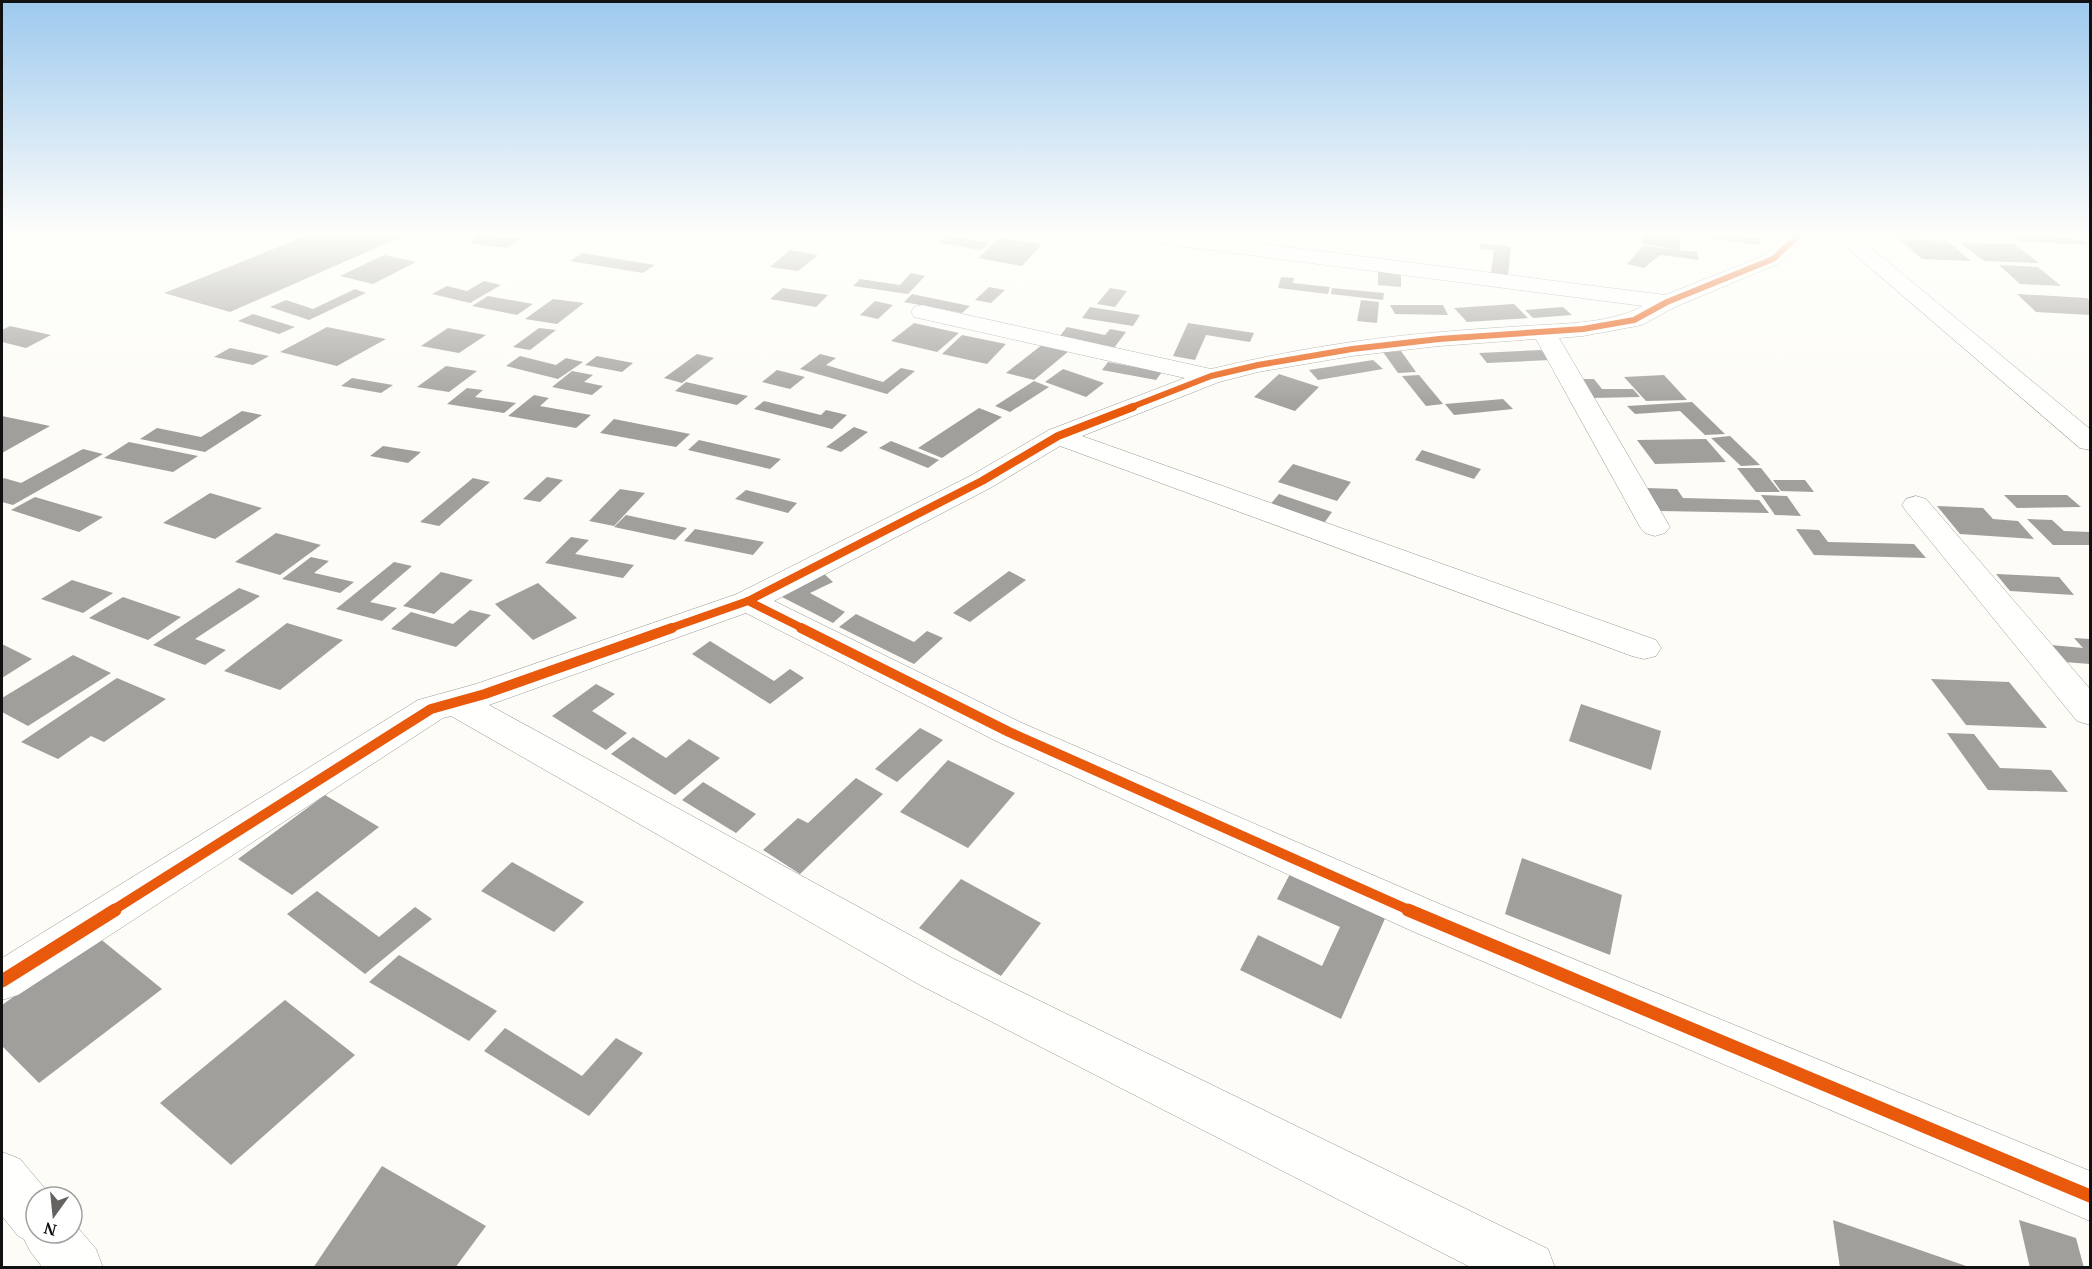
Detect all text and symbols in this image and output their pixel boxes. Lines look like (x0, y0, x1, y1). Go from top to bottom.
north arrow (24, 1185, 84, 1245)
text: N (41, 1217, 59, 1242)

